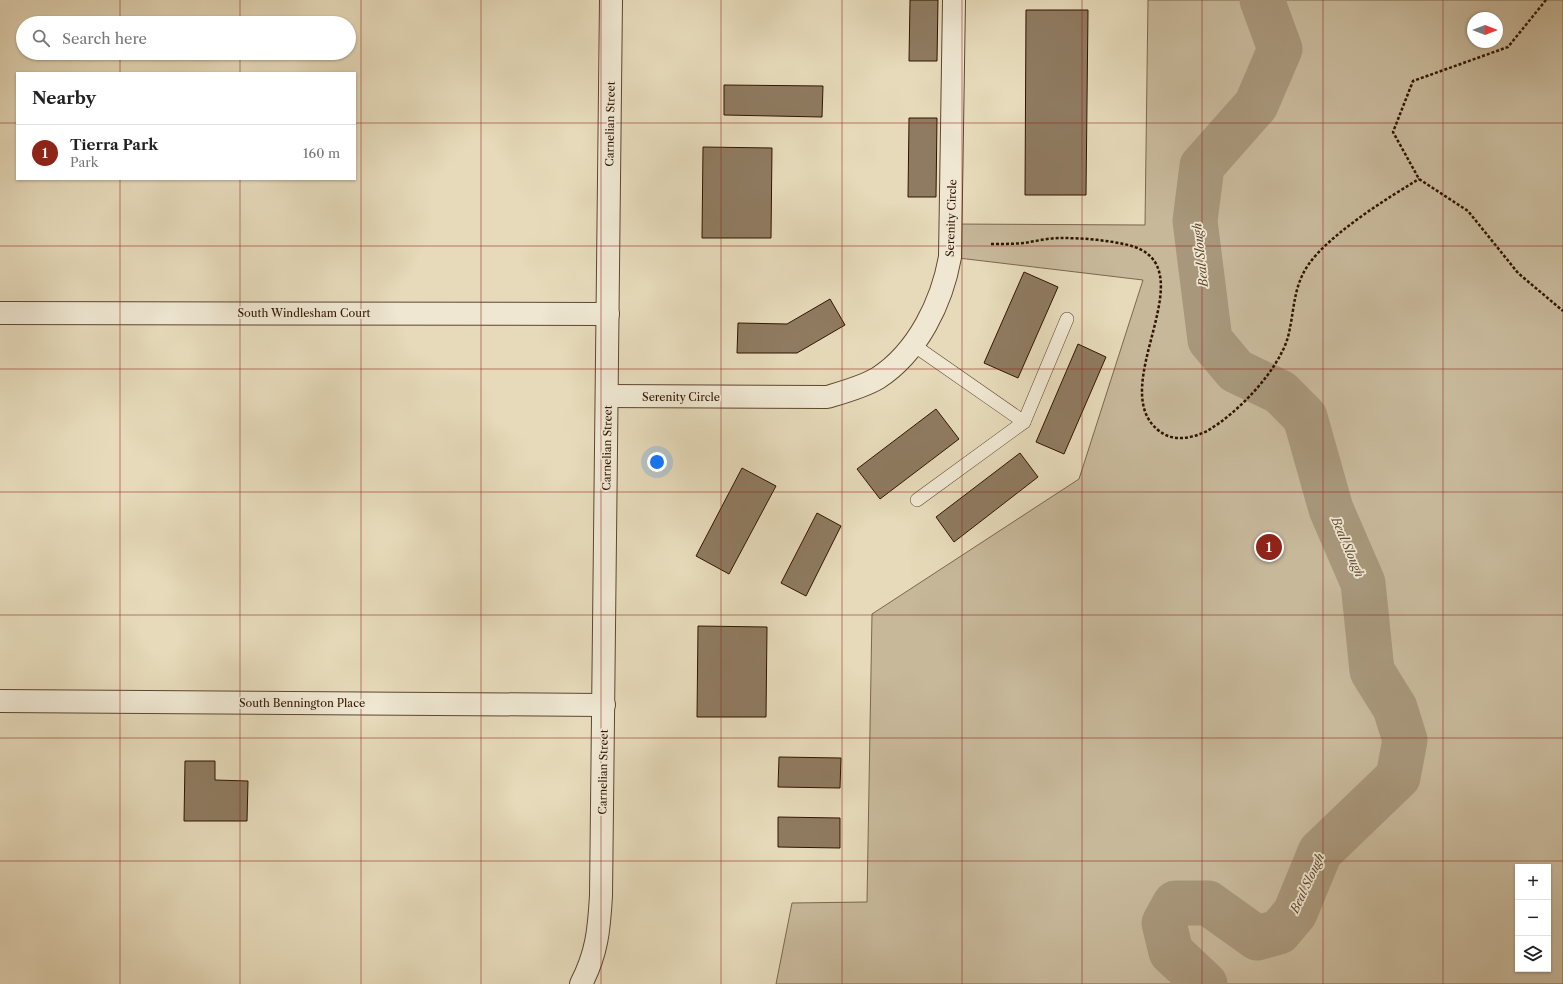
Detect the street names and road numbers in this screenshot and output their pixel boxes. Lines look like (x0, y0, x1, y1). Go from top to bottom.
street label: Carnelian Street (602, 81, 618, 167)
street label: Serenity Circle (943, 179, 959, 257)
street label: South Windlesham Court (238, 306, 371, 320)
street label: Serenity Circle (642, 390, 720, 404)
street label: Carnelian Street (599, 405, 615, 491)
street label: South Bennington Place (239, 696, 365, 710)
street label: Carnelian Street (595, 729, 611, 815)

